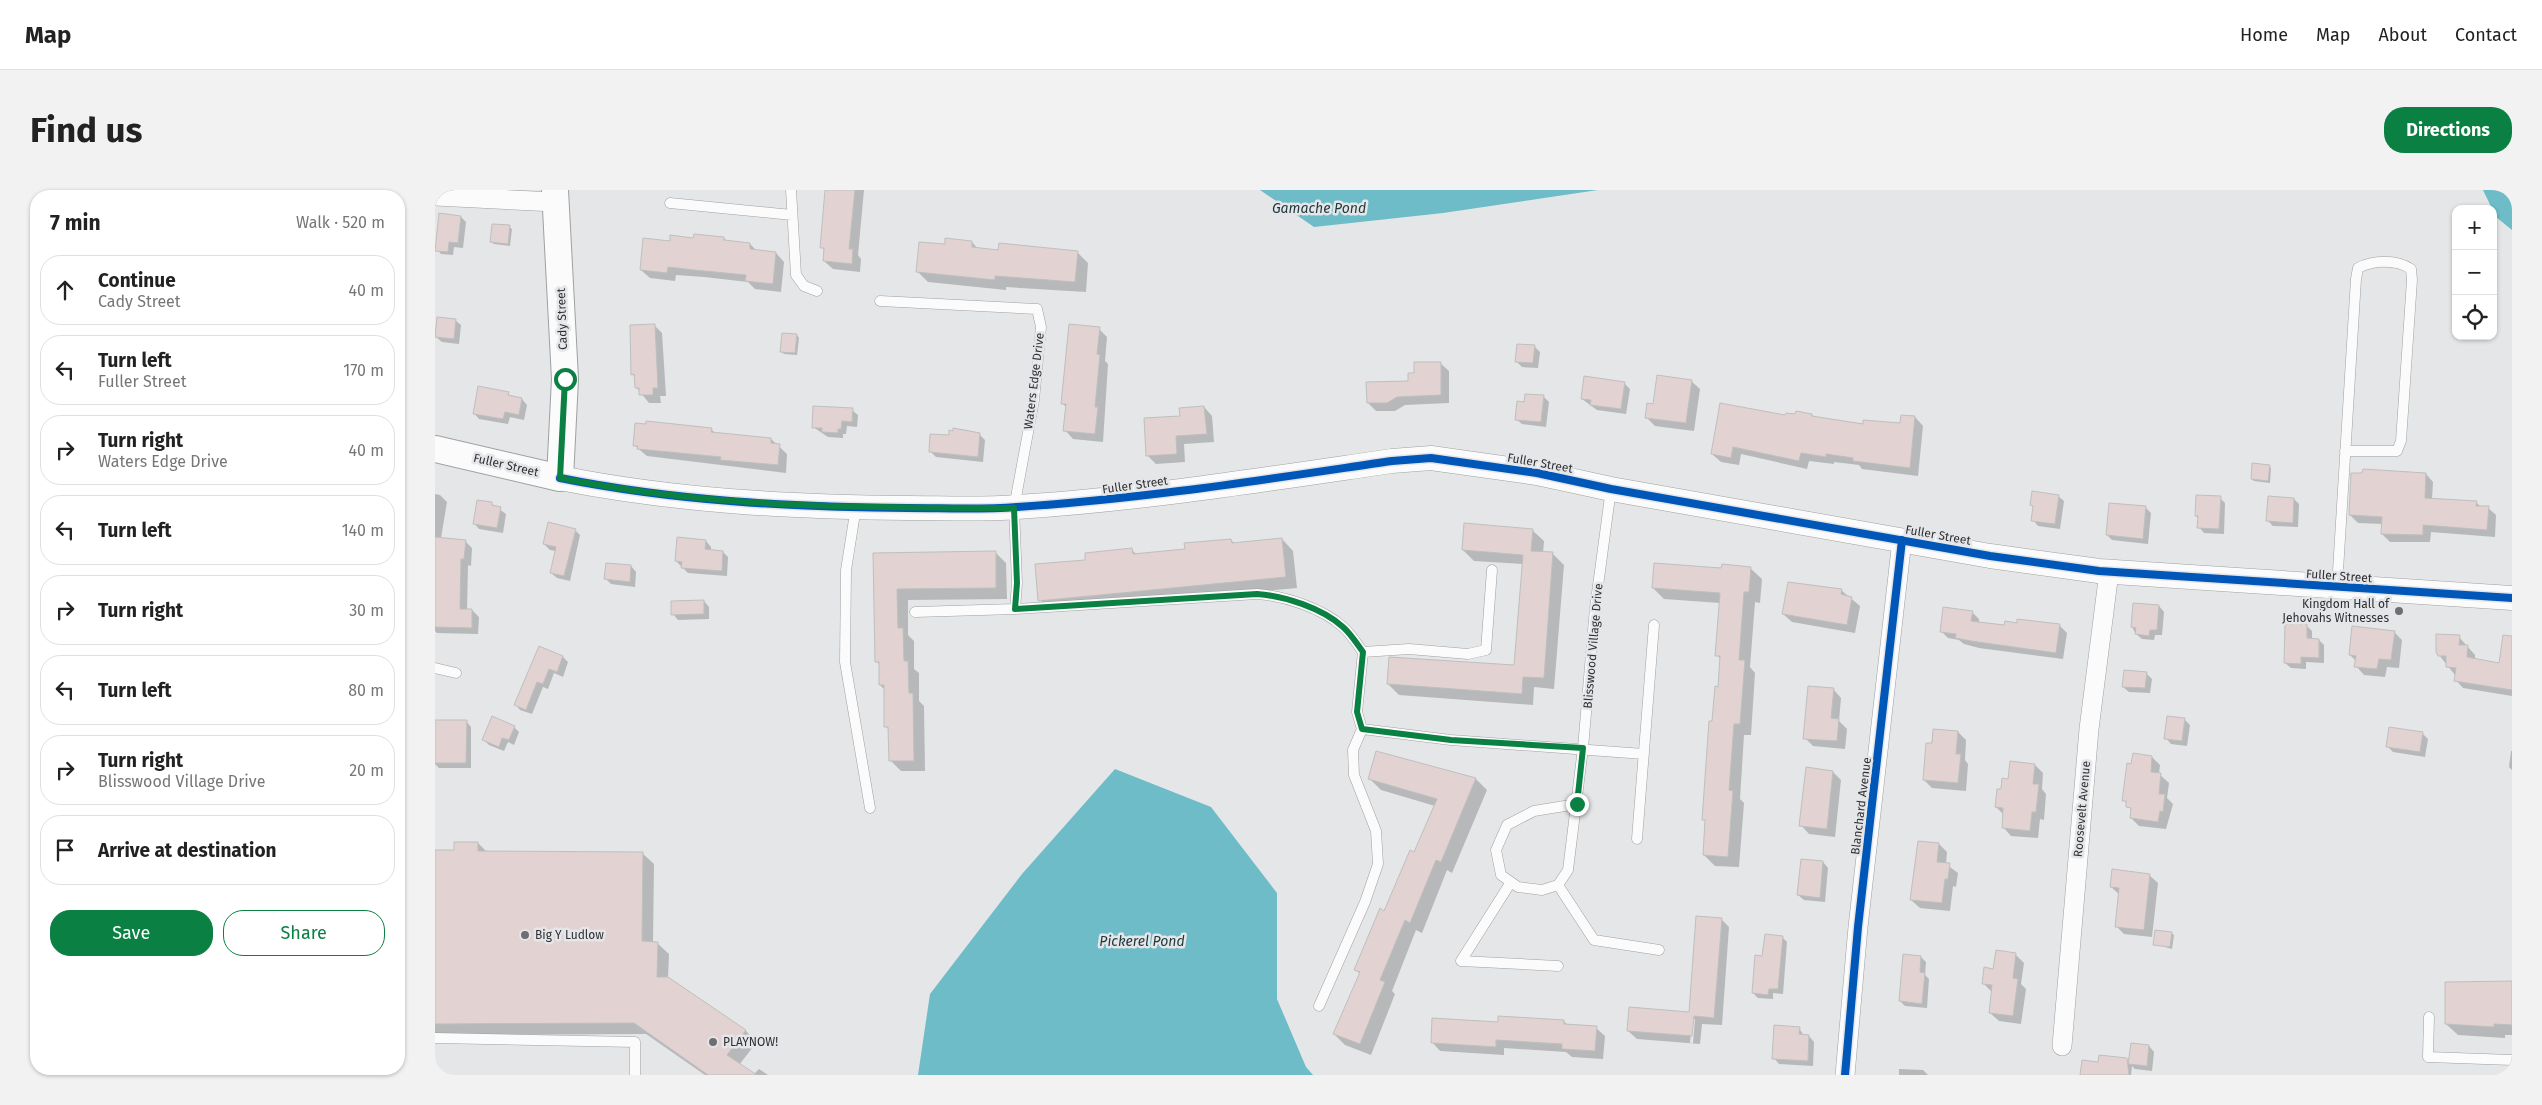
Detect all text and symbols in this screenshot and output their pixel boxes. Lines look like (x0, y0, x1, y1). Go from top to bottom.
text: Map (25, 21, 71, 49)
text: Home (2240, 24, 2288, 46)
text: Map (2316, 24, 2350, 46)
text: About (2378, 24, 2427, 46)
text: Contact (2455, 24, 2517, 46)
button: Directions (2384, 107, 2512, 153)
text: Find us (30, 109, 142, 151)
water label: Gamache Pond (1272, 200, 1366, 217)
map controls (2452, 205, 2497, 340)
button: + (2452, 205, 2497, 250)
text: 7 min (50, 210, 101, 236)
text: Walk · 520 m (296, 213, 385, 232)
button: − (2452, 250, 2497, 295)
text: Continue (98, 269, 176, 292)
icon: ahead (51, 276, 79, 304)
text: 40 m (349, 281, 384, 300)
street label: Cady Street (554, 287, 570, 350)
text: Cady Street (98, 292, 181, 311)
button: locate (2452, 295, 2497, 340)
street label: Waters Edge Drive (1021, 332, 1047, 430)
text: Turn left (98, 349, 172, 372)
icon: left (51, 356, 79, 384)
text: 170 m (343, 361, 384, 380)
route start (554, 368, 577, 391)
text: Fuller Street (98, 372, 186, 391)
text: Turn right (98, 429, 183, 452)
icon: right (51, 436, 79, 464)
text: 40 m (349, 441, 384, 460)
street label: Fuller Street (1506, 450, 1575, 476)
street label: Fuller Street (472, 451, 541, 479)
text: Waters Edge Drive (98, 452, 228, 471)
street label: Fuller Street (1101, 473, 1169, 497)
icon: left (51, 516, 79, 544)
text: Turn left (98, 519, 172, 542)
text: 140 m (342, 521, 384, 540)
street label: Fuller Street (1904, 522, 1973, 548)
street label: Fuller Street (2305, 567, 2373, 585)
street label: Blisswood Village Drive (1581, 583, 1605, 709)
icon: right (51, 596, 79, 624)
place label: Kingdom Hall of Jehovahs Witnesses (2282, 597, 2390, 625)
text: Turn right (98, 599, 183, 622)
text: 30 m (349, 601, 384, 620)
marker: Kingdom Hall of Jehovahs Witnesses (2393, 605, 2405, 617)
icon: left (51, 676, 79, 704)
text: Turn left (98, 679, 172, 702)
text: 80 m (348, 681, 384, 700)
text: Turn right (98, 749, 183, 772)
icon: right (51, 756, 79, 784)
street label: Blanchard Avenue (1848, 756, 1874, 856)
street label: Roosevelt Avenue (2071, 760, 2093, 858)
text: 20 m (349, 761, 384, 780)
text: Blisswood Village Drive (98, 772, 265, 791)
route end (1566, 793, 1589, 816)
icon: arrive (51, 836, 79, 864)
text: Arrive at destination (98, 839, 277, 862)
button: Save (50, 910, 213, 956)
button: Share (223, 910, 385, 956)
place label: Big Y Ludlow (535, 928, 604, 942)
marker: Big Y Ludlow (519, 929, 531, 941)
water label: Pickerel Pond (1099, 933, 1185, 950)
place label: PLAYNOW! (723, 1035, 778, 1049)
marker: PLAYNOW! (707, 1036, 719, 1048)

